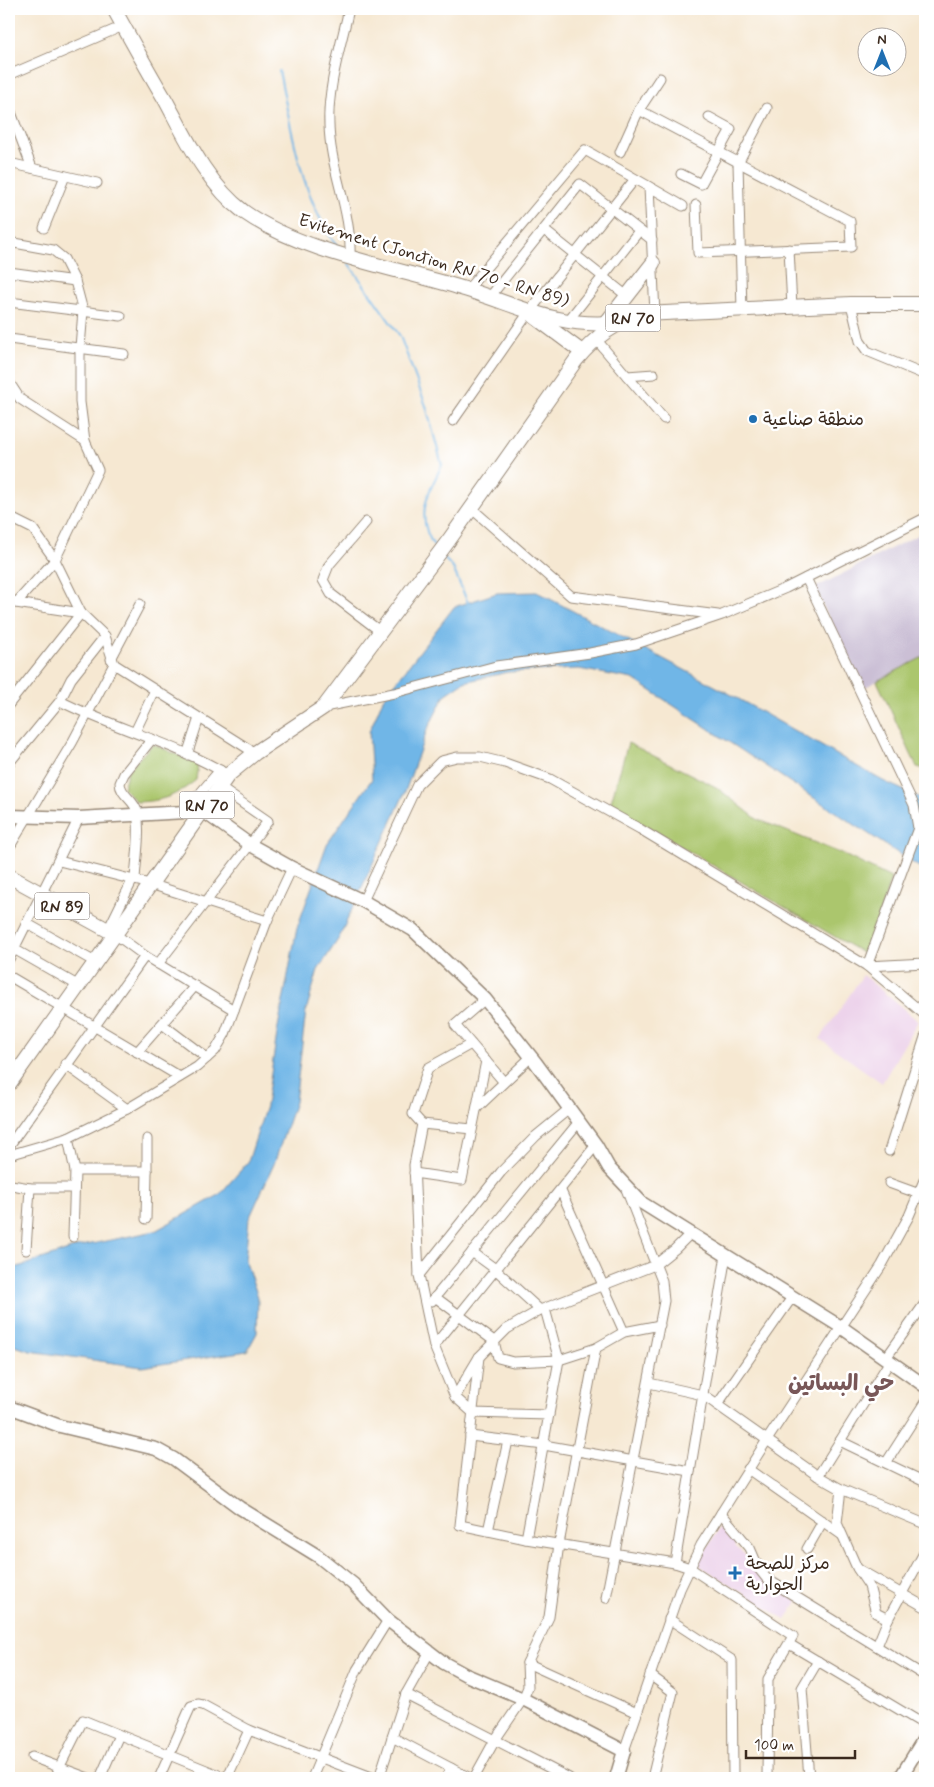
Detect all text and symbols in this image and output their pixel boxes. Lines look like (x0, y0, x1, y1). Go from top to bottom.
north arrow (856, 28, 906, 78)
text: N (877, 31, 887, 49)
street label: Evitement (Jonction RN 70 - RN 89) (295, 208, 573, 314)
road number: RN 70 (606, 304, 660, 332)
place label: منطقة صناعية (763, 408, 864, 432)
marker: منطقة صناعية (747, 413, 759, 425)
road number: RN 70 (180, 792, 234, 818)
road number: RN 89 (34, 892, 90, 919)
district label: حي البساتين (788, 1370, 894, 1402)
place label: مركز للصحة الجوارية (746, 1552, 830, 1597)
marker: مركز للصحة الجوارية (728, 1566, 742, 1580)
scale bar (746, 1727, 855, 1759)
text: 100 m (754, 1736, 794, 1756)

